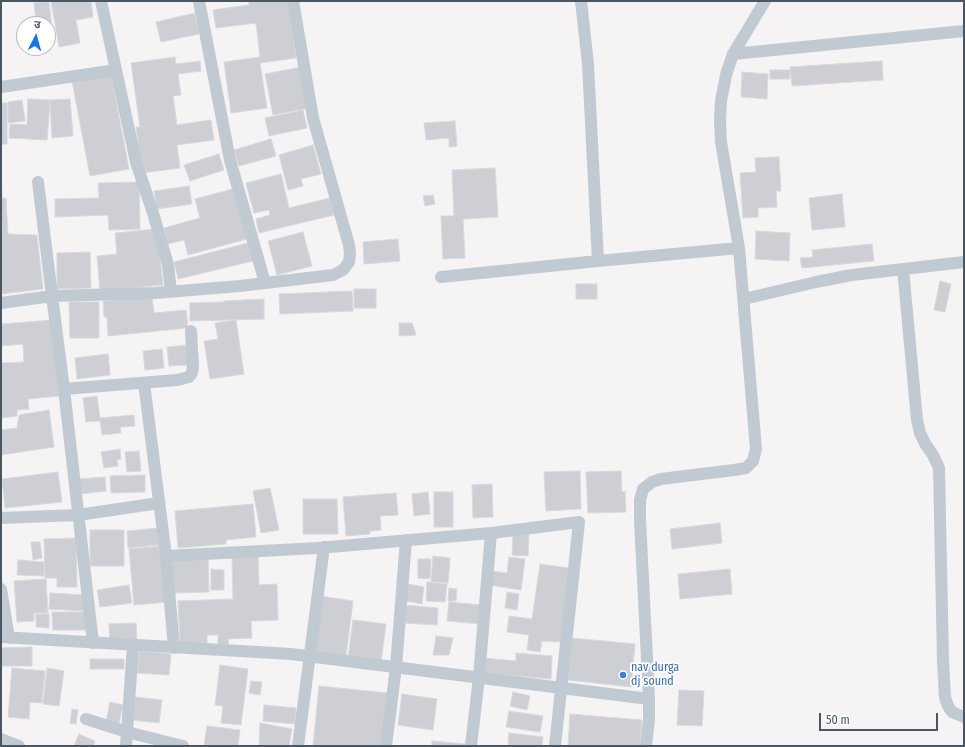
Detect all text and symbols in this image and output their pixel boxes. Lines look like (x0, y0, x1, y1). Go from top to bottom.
north arrow (16, 16, 56, 56)
text: उ (33, 18, 41, 31)
place label: nav durga dj sound (631, 661, 679, 689)
marker: nav durga dj sound (618, 670, 628, 680)
scale bar (821, 705, 940, 731)
text: 50 m (826, 713, 850, 727)

